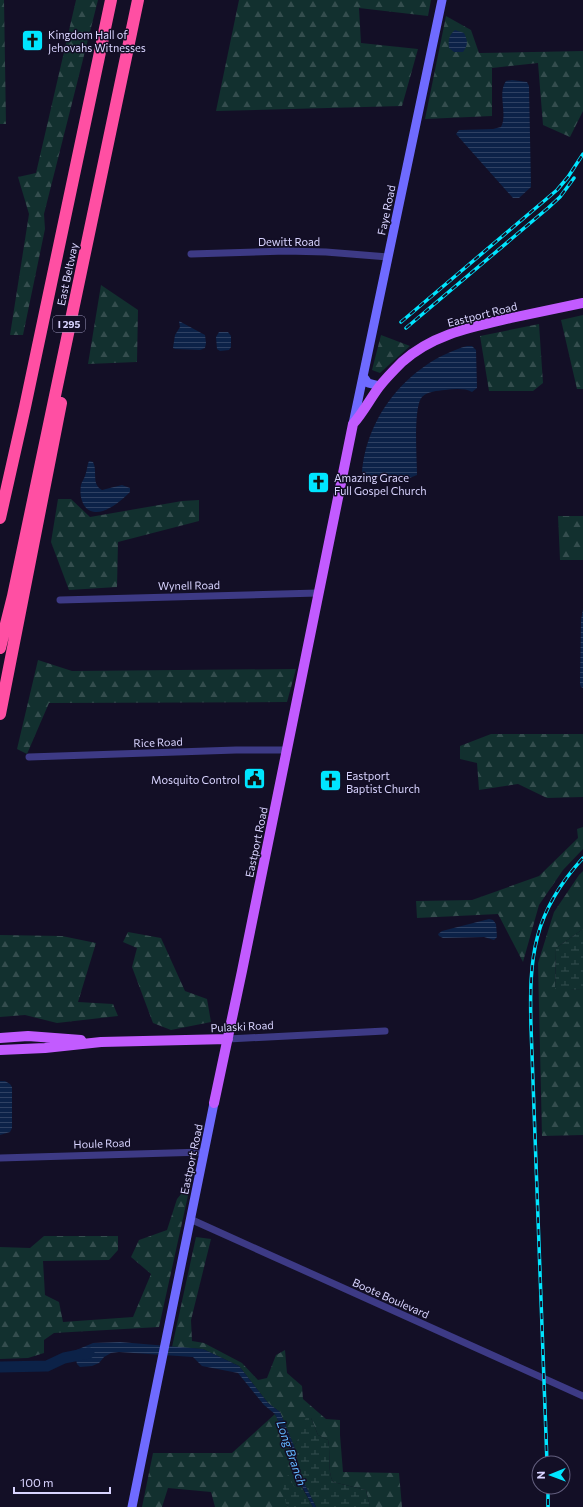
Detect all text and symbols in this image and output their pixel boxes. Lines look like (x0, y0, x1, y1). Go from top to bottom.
church icon: Kingdom Hall of Jehovahs Witnesses (19, 27, 45, 53)
place label: Kingdom Hall of Jehovahs Witnesses (48, 28, 146, 55)
street label: Faye Road (374, 184, 398, 236)
street label: Dewitt Road (258, 235, 320, 248)
street label: East Beltway (54, 241, 80, 307)
street label: Eastport Road (446, 299, 518, 329)
road number: I 295 (53, 316, 85, 332)
church icon: Amazing Grace Full Gospel Church (306, 470, 332, 496)
place label: Amazing Grace Full Gospel Church (334, 471, 427, 497)
street label: Wynell Road (158, 578, 220, 592)
street label: Rice Road (133, 735, 183, 749)
public building icon: Mosquito Control (242, 766, 268, 792)
church icon: Eastport Baptist Church (318, 768, 344, 794)
place label: Eastport Baptist Church (346, 769, 420, 795)
place label: Mosquito Control (151, 773, 240, 786)
street label: Eastport Road (242, 806, 270, 878)
street label: Pulaski Road (210, 1018, 274, 1034)
street label: Eastport Road (177, 1123, 205, 1195)
street label: Houle Road (73, 1136, 131, 1150)
street label: Boote Boulevard (351, 1275, 431, 1321)
water label: Long Branch (274, 1419, 310, 1488)
north arrow (531, 1455, 571, 1495)
scale bar (14, 1469, 110, 1495)
text: N (534, 1471, 547, 1479)
text: 100 m (20, 1475, 54, 1489)

